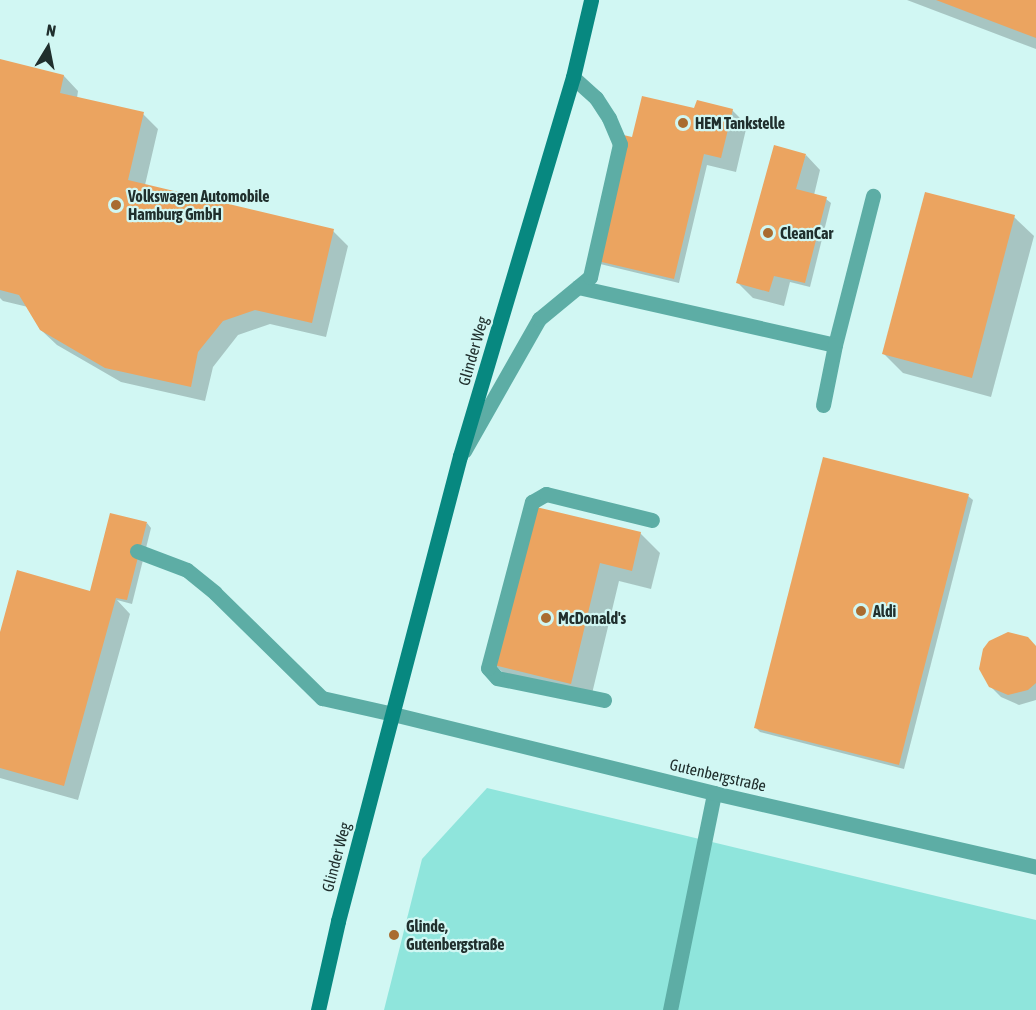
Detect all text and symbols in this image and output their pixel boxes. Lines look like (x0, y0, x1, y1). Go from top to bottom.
north arrow (18, 18, 78, 78)
text: N (45, 21, 57, 40)
place label: HEM Tankstelle (695, 113, 785, 133)
marker: HEM Tankstelle (676, 116, 690, 130)
place label: Volkswagen Automobile Hamburg GmbH (128, 186, 270, 224)
marker: Volkswagen Automobile Hamburg GmbH (109, 198, 123, 212)
place label: CleanCar (780, 223, 833, 243)
marker: CleanCar (761, 226, 775, 240)
street label: Glinder Weg (454, 314, 492, 388)
place label: Aldi (873, 601, 896, 621)
marker: Aldi (854, 604, 868, 618)
place label: McDonald's (558, 608, 626, 628)
marker: McDonald's (539, 611, 553, 625)
street label: Gutenbergstraße (668, 755, 768, 795)
street label: Glinder Weg (318, 820, 354, 894)
place label: Glinde, Gutenbergstraße (406, 916, 505, 954)
marker: Glinde, Gutenbergstraße (387, 928, 401, 942)

